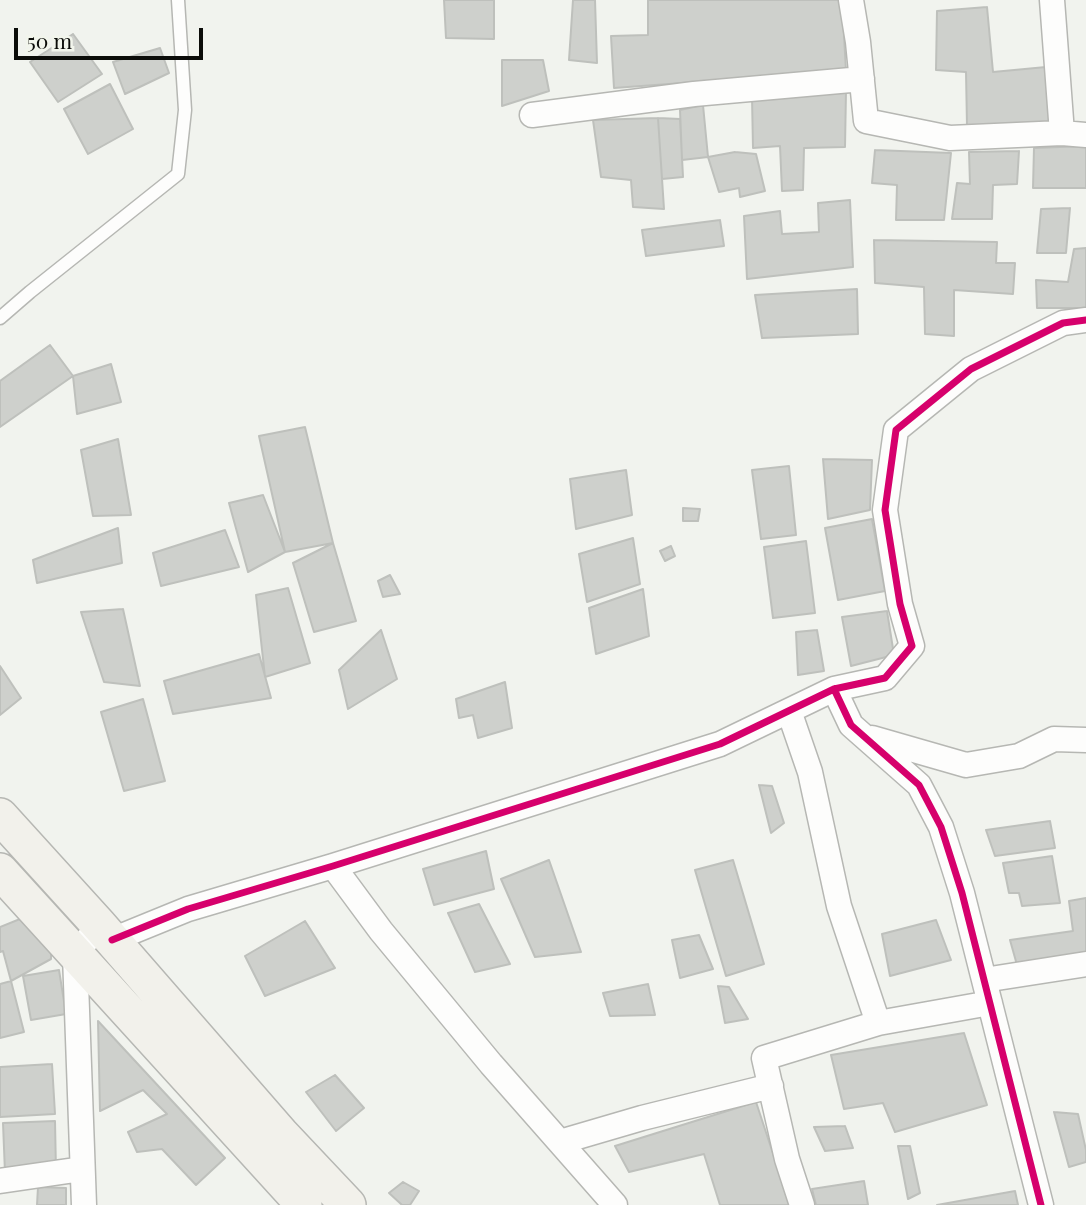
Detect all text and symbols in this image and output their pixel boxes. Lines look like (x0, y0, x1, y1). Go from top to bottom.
scale bar (18, 14, 206, 58)
text: 50 m (27, 26, 72, 54)

